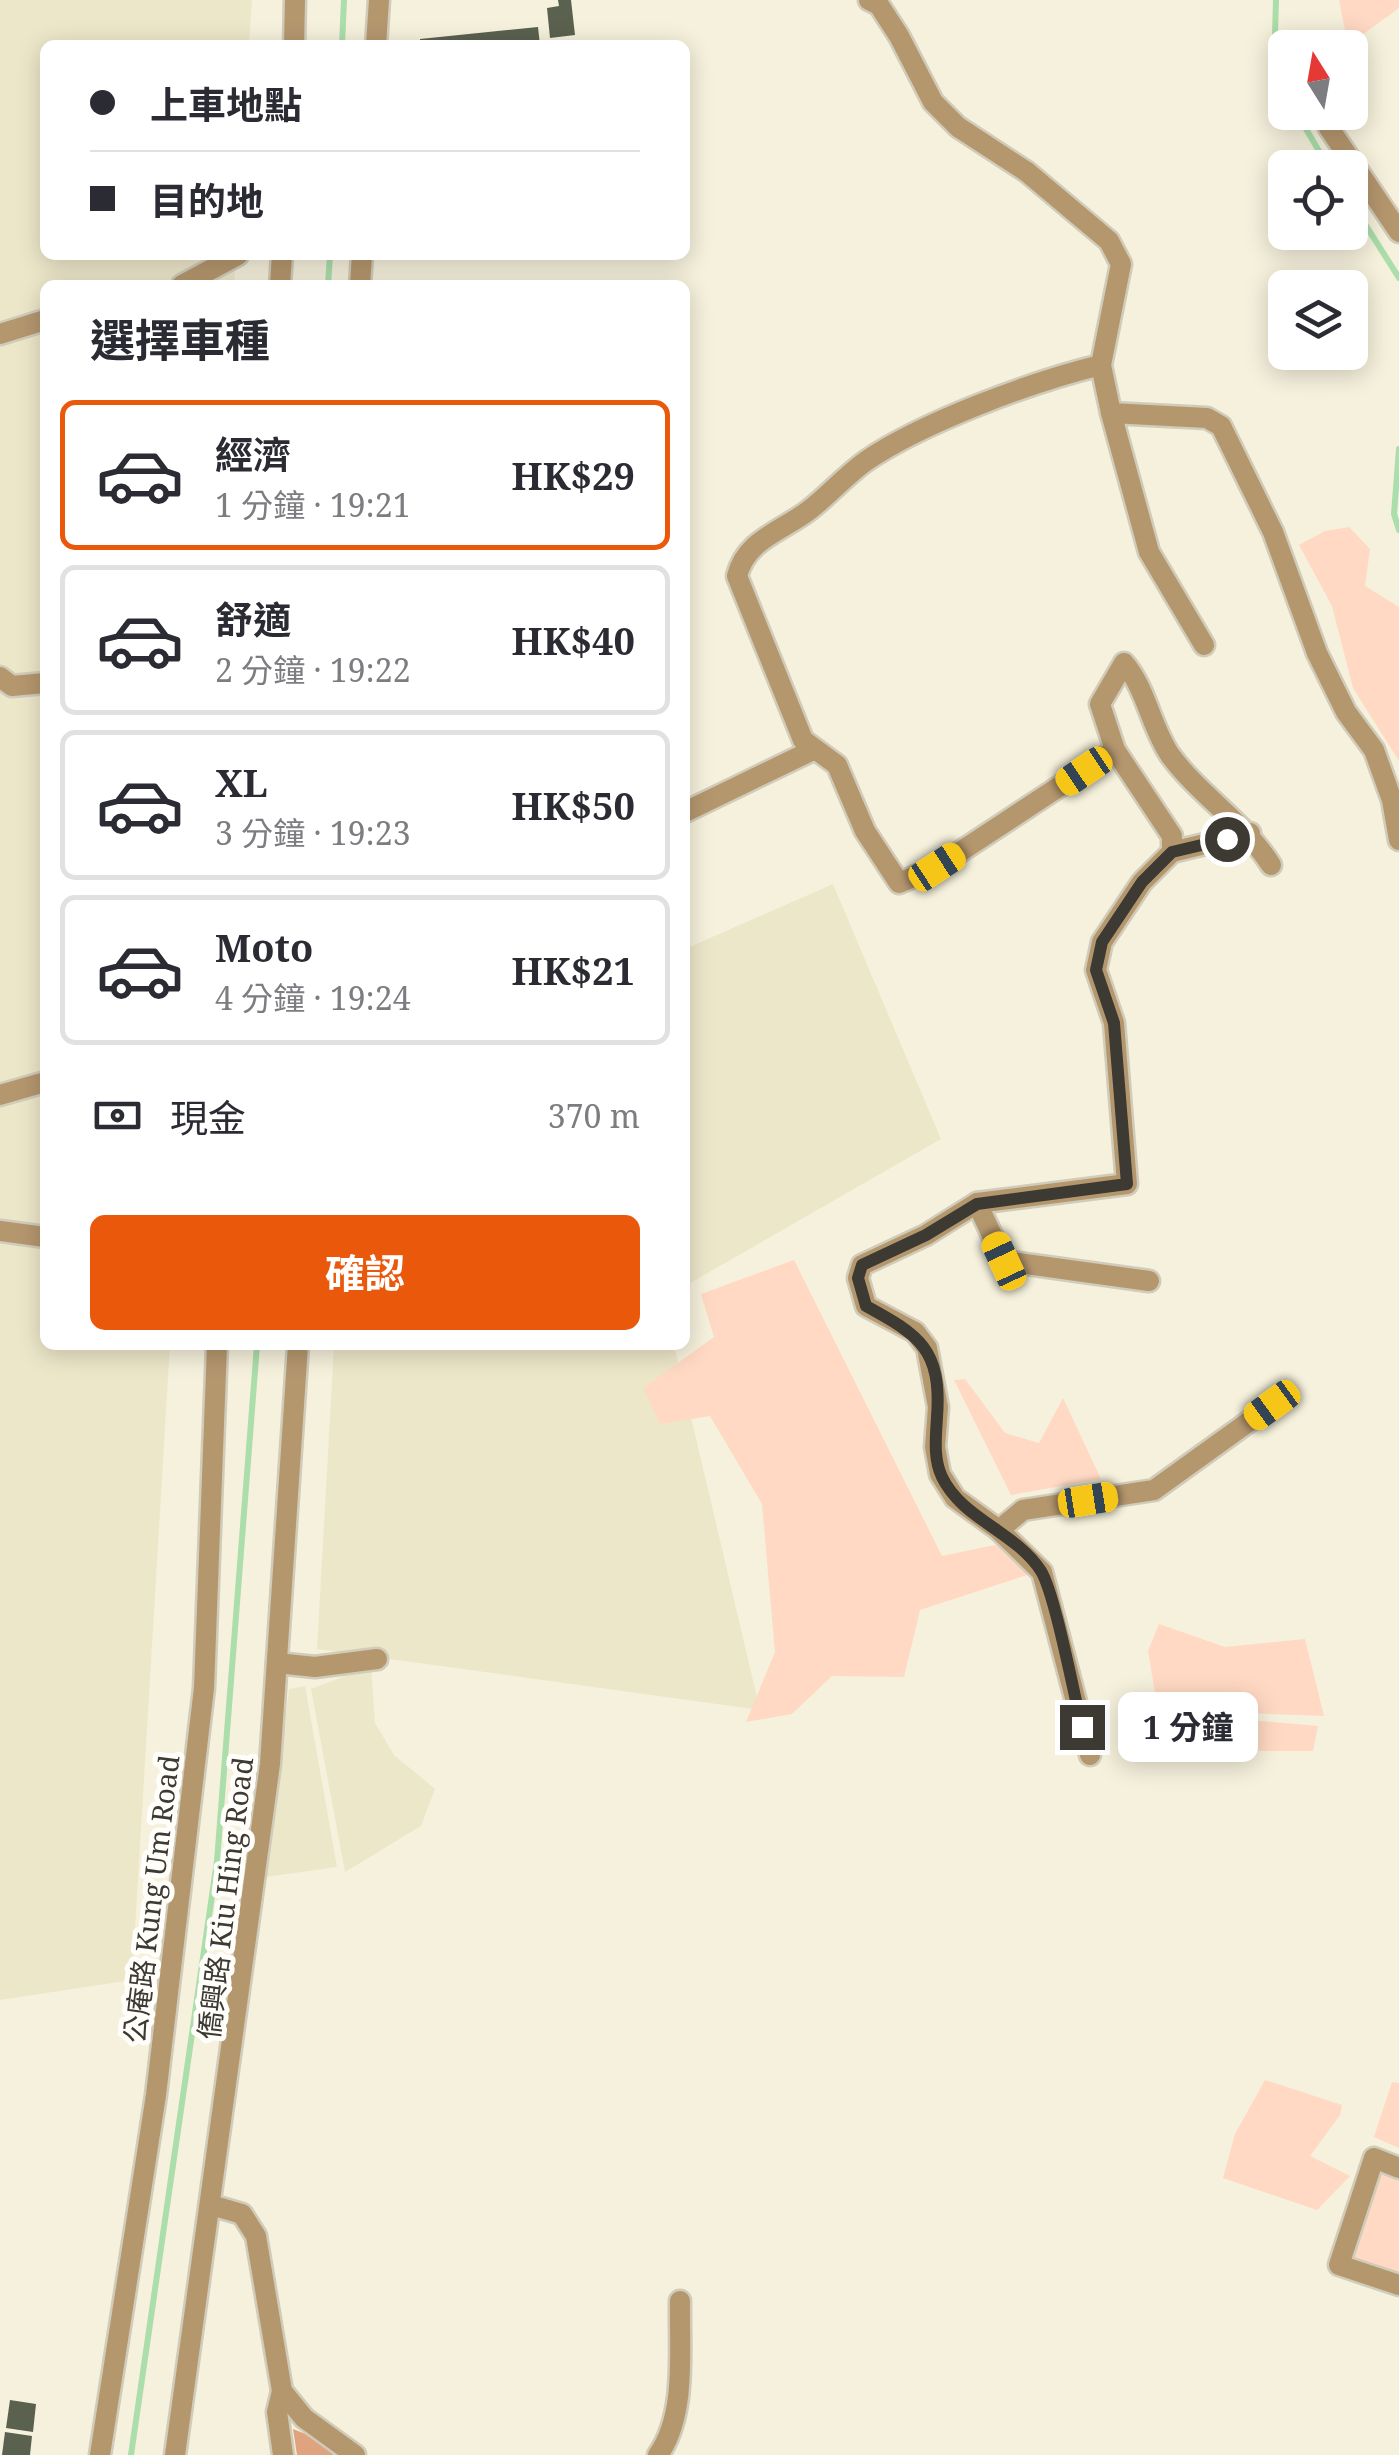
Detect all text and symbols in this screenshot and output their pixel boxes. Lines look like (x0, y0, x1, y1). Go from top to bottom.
north arrow (1268, 30, 1368, 130)
map controls (1268, 30, 1368, 370)
text: 上車地點 (150, 78, 302, 130)
button: locate (1268, 150, 1368, 250)
text: 目的地 (150, 174, 264, 226)
button: layers (1268, 270, 1368, 370)
text: 選擇車種 (90, 309, 270, 370)
text: 經濟 (215, 428, 291, 480)
icon: car (95, 430, 185, 520)
text: HK$29 (512, 449, 635, 501)
text: 1 分鐘 · 19:21 (215, 483, 411, 526)
text: 舒適 (215, 593, 291, 645)
icon: car (95, 595, 185, 685)
text: HK$40 (512, 614, 635, 666)
text: 2 分鐘 · 19:22 (215, 648, 411, 691)
car (1051, 742, 1117, 800)
text: XL (215, 756, 268, 808)
icon: car (95, 760, 185, 850)
text: HK$50 (512, 779, 635, 831)
text: 3 分鐘 · 19:23 (215, 811, 411, 854)
route start (1205, 817, 1250, 862)
car (904, 838, 970, 896)
text: Moto (215, 921, 313, 973)
icon: car (95, 925, 185, 1015)
text: HK$21 (512, 944, 635, 996)
text: 4 分鐘 · 19:24 (215, 976, 411, 1019)
icon: cash (90, 1088, 145, 1143)
text: 現金 (170, 1091, 246, 1143)
text: 370 m (548, 1094, 640, 1137)
button: 確認 (90, 1215, 640, 1330)
car (978, 1227, 1030, 1295)
car (1239, 1375, 1305, 1435)
car (1056, 1480, 1120, 1520)
callout: 1 分鐘 (1117, 1692, 1257, 1762)
route end (1060, 1705, 1105, 1750)
text: 1 分鐘 (1143, 1705, 1233, 1748)
street label: 公庵路 Kung Um Road (114, 1753, 188, 2045)
street label: 僑興路 Kiu Hing Road (189, 1755, 261, 2041)

